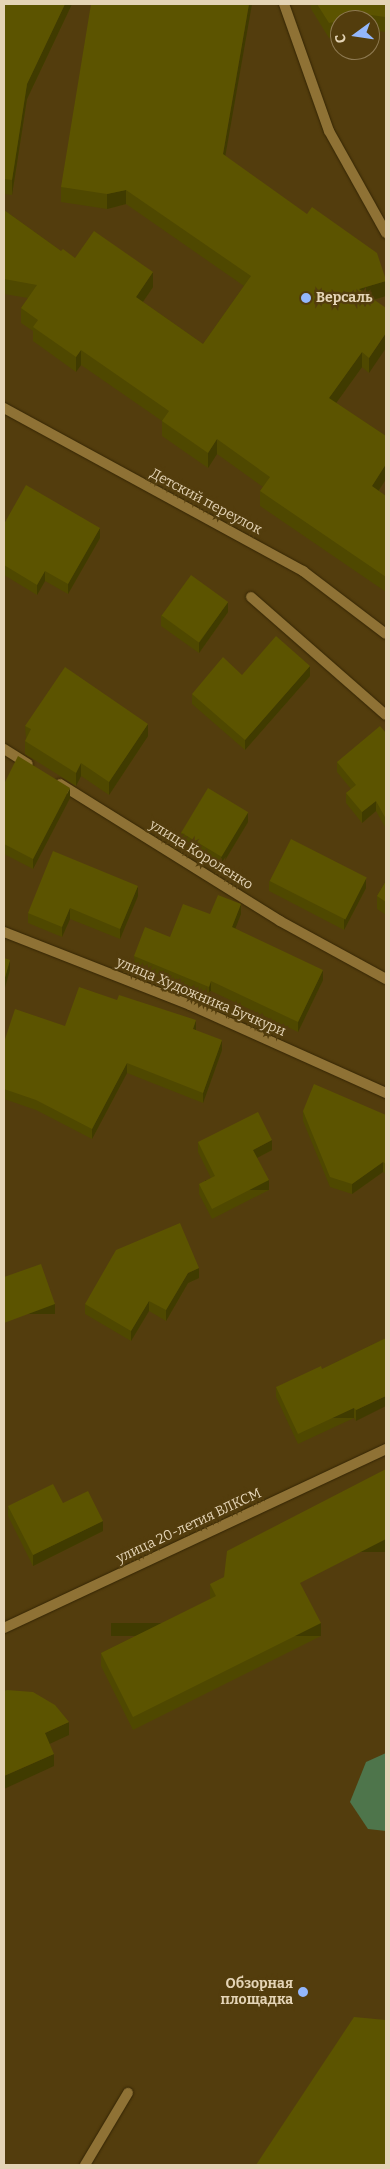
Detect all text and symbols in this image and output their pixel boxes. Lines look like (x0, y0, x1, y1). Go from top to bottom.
north arrow (330, 10, 380, 60)
text: С (332, 32, 350, 45)
place label: Версаль (316, 290, 373, 306)
marker: Версаль (300, 292, 312, 304)
street label: Детский переулок (147, 465, 265, 539)
street label: улица Короленко (146, 816, 256, 894)
street label: улица Художника Бучкури (114, 954, 288, 1040)
street label: улица 20-летия ВЛКСМ (114, 1485, 264, 1567)
place label: Обзорная площадка (220, 1976, 293, 2008)
marker: Обзорная площадка (297, 1986, 309, 1998)

